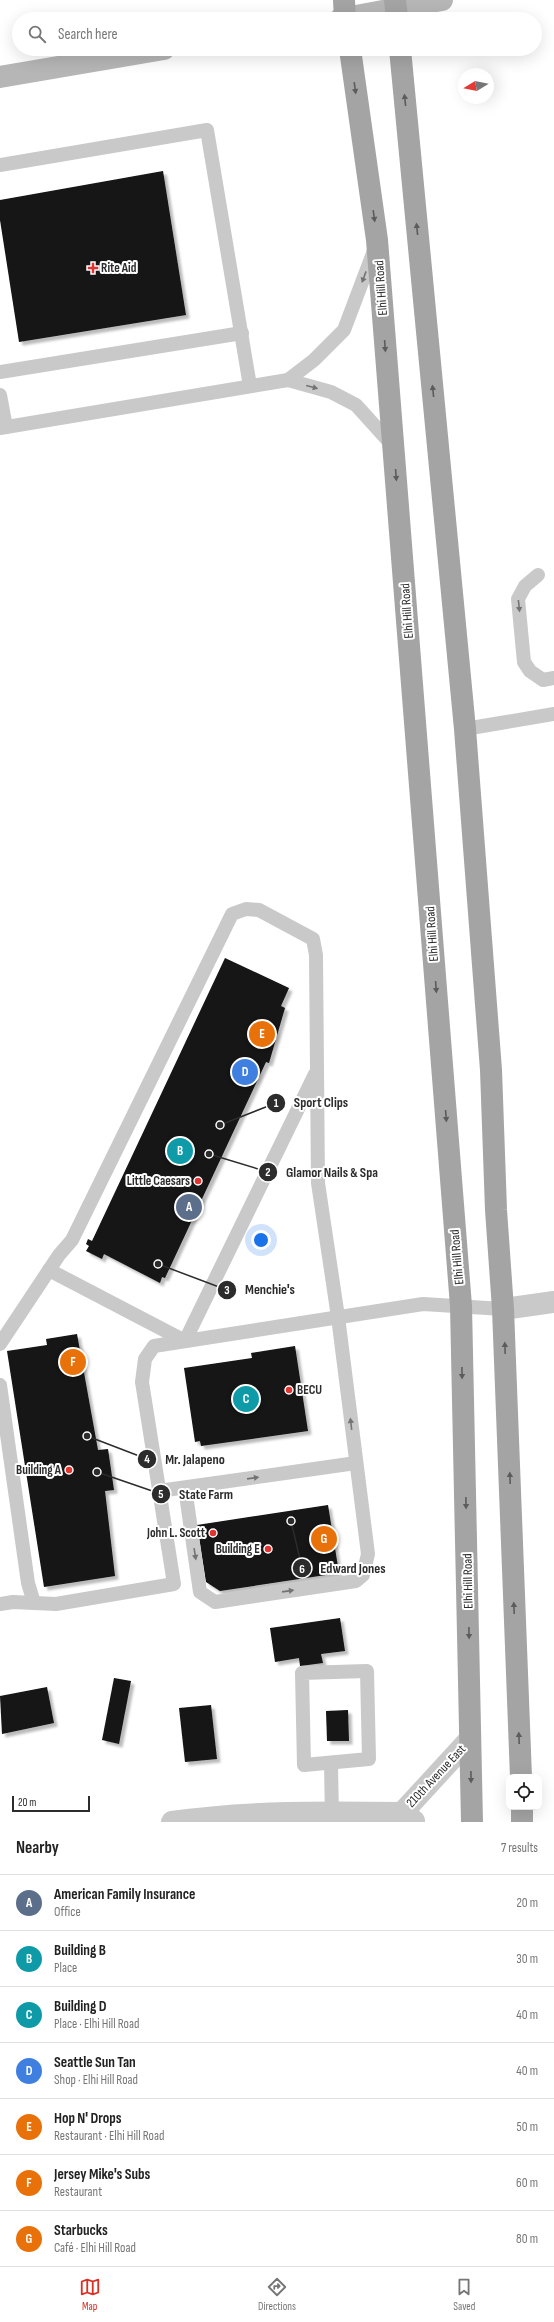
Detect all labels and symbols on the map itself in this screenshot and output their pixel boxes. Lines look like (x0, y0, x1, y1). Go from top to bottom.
north arrow (458, 68, 494, 104)
one-way arrow (352, 82, 358, 94)
one-way arrow (402, 94, 408, 106)
one-way arrow (371, 210, 377, 222)
one-way arrow (414, 223, 421, 235)
place label: Rite Aid (101, 260, 137, 276)
street label: Elhi Hill Road (371, 260, 391, 316)
marker: Rite Aid (88, 263, 98, 273)
one-way arrow (361, 271, 367, 283)
one-way arrow (382, 340, 389, 352)
one-way arrow (306, 384, 318, 390)
one-way arrow (430, 385, 437, 397)
one-way arrow (393, 469, 400, 481)
street label: Elhi Hill Road (397, 583, 417, 639)
one-way arrow (515, 600, 522, 612)
street label: Elhi Hill Road (422, 906, 442, 962)
one-way arrow (432, 981, 439, 993)
pin: E (249, 1019, 275, 1049)
pin: D (232, 1057, 258, 1087)
callout: Sport Clips (266, 1090, 356, 1116)
text: Sport Clips (294, 1094, 348, 1111)
text: 1 (274, 1096, 279, 1111)
one-way arrow (442, 1110, 449, 1123)
pin: B (167, 1136, 193, 1166)
callout: Glamor Nails & Spa (258, 1159, 386, 1185)
text: Glamor Nails & Spa (286, 1164, 378, 1181)
text: 2 (265, 1165, 271, 1180)
place label: Little Caesars (127, 1173, 190, 1189)
marker: Little Caesars (193, 1176, 203, 1186)
pin: A (176, 1192, 202, 1222)
street label: Elhi Hill Road (447, 1229, 467, 1285)
your location (251, 1230, 271, 1250)
callout: Menchie's (217, 1277, 303, 1303)
text: Menchie's (245, 1281, 295, 1298)
text: 3 (224, 1283, 230, 1298)
one-way arrow (501, 1342, 508, 1354)
pin: F (60, 1347, 86, 1377)
one-way arrow (459, 1367, 466, 1379)
place label: BECU (297, 1382, 322, 1398)
pin: C (233, 1384, 259, 1414)
marker: BECU (284, 1385, 294, 1395)
one-way arrow (348, 1418, 354, 1430)
callout: Mr. Jalapeno (137, 1446, 233, 1472)
text: Mr. Jalapeno (165, 1451, 225, 1468)
text: 4 (144, 1452, 150, 1467)
place label: Building A (16, 1462, 62, 1478)
marker: Building A (64, 1465, 74, 1475)
one-way arrow (506, 1472, 513, 1484)
one-way arrow (247, 1475, 259, 1481)
callout: State Farm (151, 1481, 241, 1507)
text: State Farm (179, 1486, 233, 1503)
text: 5 (158, 1487, 164, 1502)
one-way arrow (463, 1497, 469, 1510)
pin: G (311, 1524, 337, 1554)
place label: John L. Scott (146, 1525, 206, 1541)
marker: John L. Scott (208, 1528, 218, 1538)
place label: Building E (216, 1541, 260, 1557)
marker: Building E (263, 1544, 273, 1554)
one-way arrow (192, 1548, 198, 1560)
street label: Elhi Hill Road (460, 1553, 476, 1609)
callout: Edward Jones (292, 1555, 394, 1581)
text: Edward Jones (320, 1560, 386, 1577)
text: 6 (299, 1562, 305, 1577)
one-way arrow (282, 1588, 294, 1594)
one-way arrow (511, 1602, 518, 1614)
one-way arrow (465, 1627, 472, 1639)
one-way arrow (516, 1732, 523, 1744)
street label: 210th Avenue East (403, 1741, 469, 1811)
one-way arrow (468, 1771, 474, 1784)
scale bar (12, 1794, 90, 1813)

